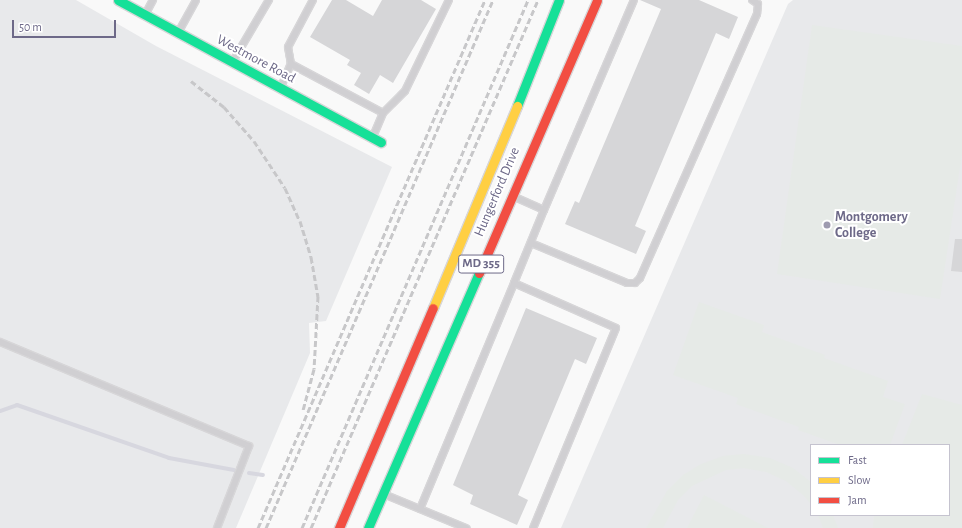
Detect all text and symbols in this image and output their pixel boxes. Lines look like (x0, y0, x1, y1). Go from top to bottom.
scale bar (14, 12, 118, 38)
text: 50 m (19, 21, 42, 33)
street label: Westmore Road (214, 31, 298, 87)
street label: Hungerford Drive (471, 145, 523, 239)
place label: Montgomery College (835, 209, 908, 242)
marker: Montgomery College (822, 220, 832, 230)
road number: MD 355 (458, 253, 504, 275)
legend (810, 444, 950, 516)
text: Fast (848, 454, 867, 466)
text: Slow (848, 474, 870, 486)
text: Jam (848, 494, 867, 506)

